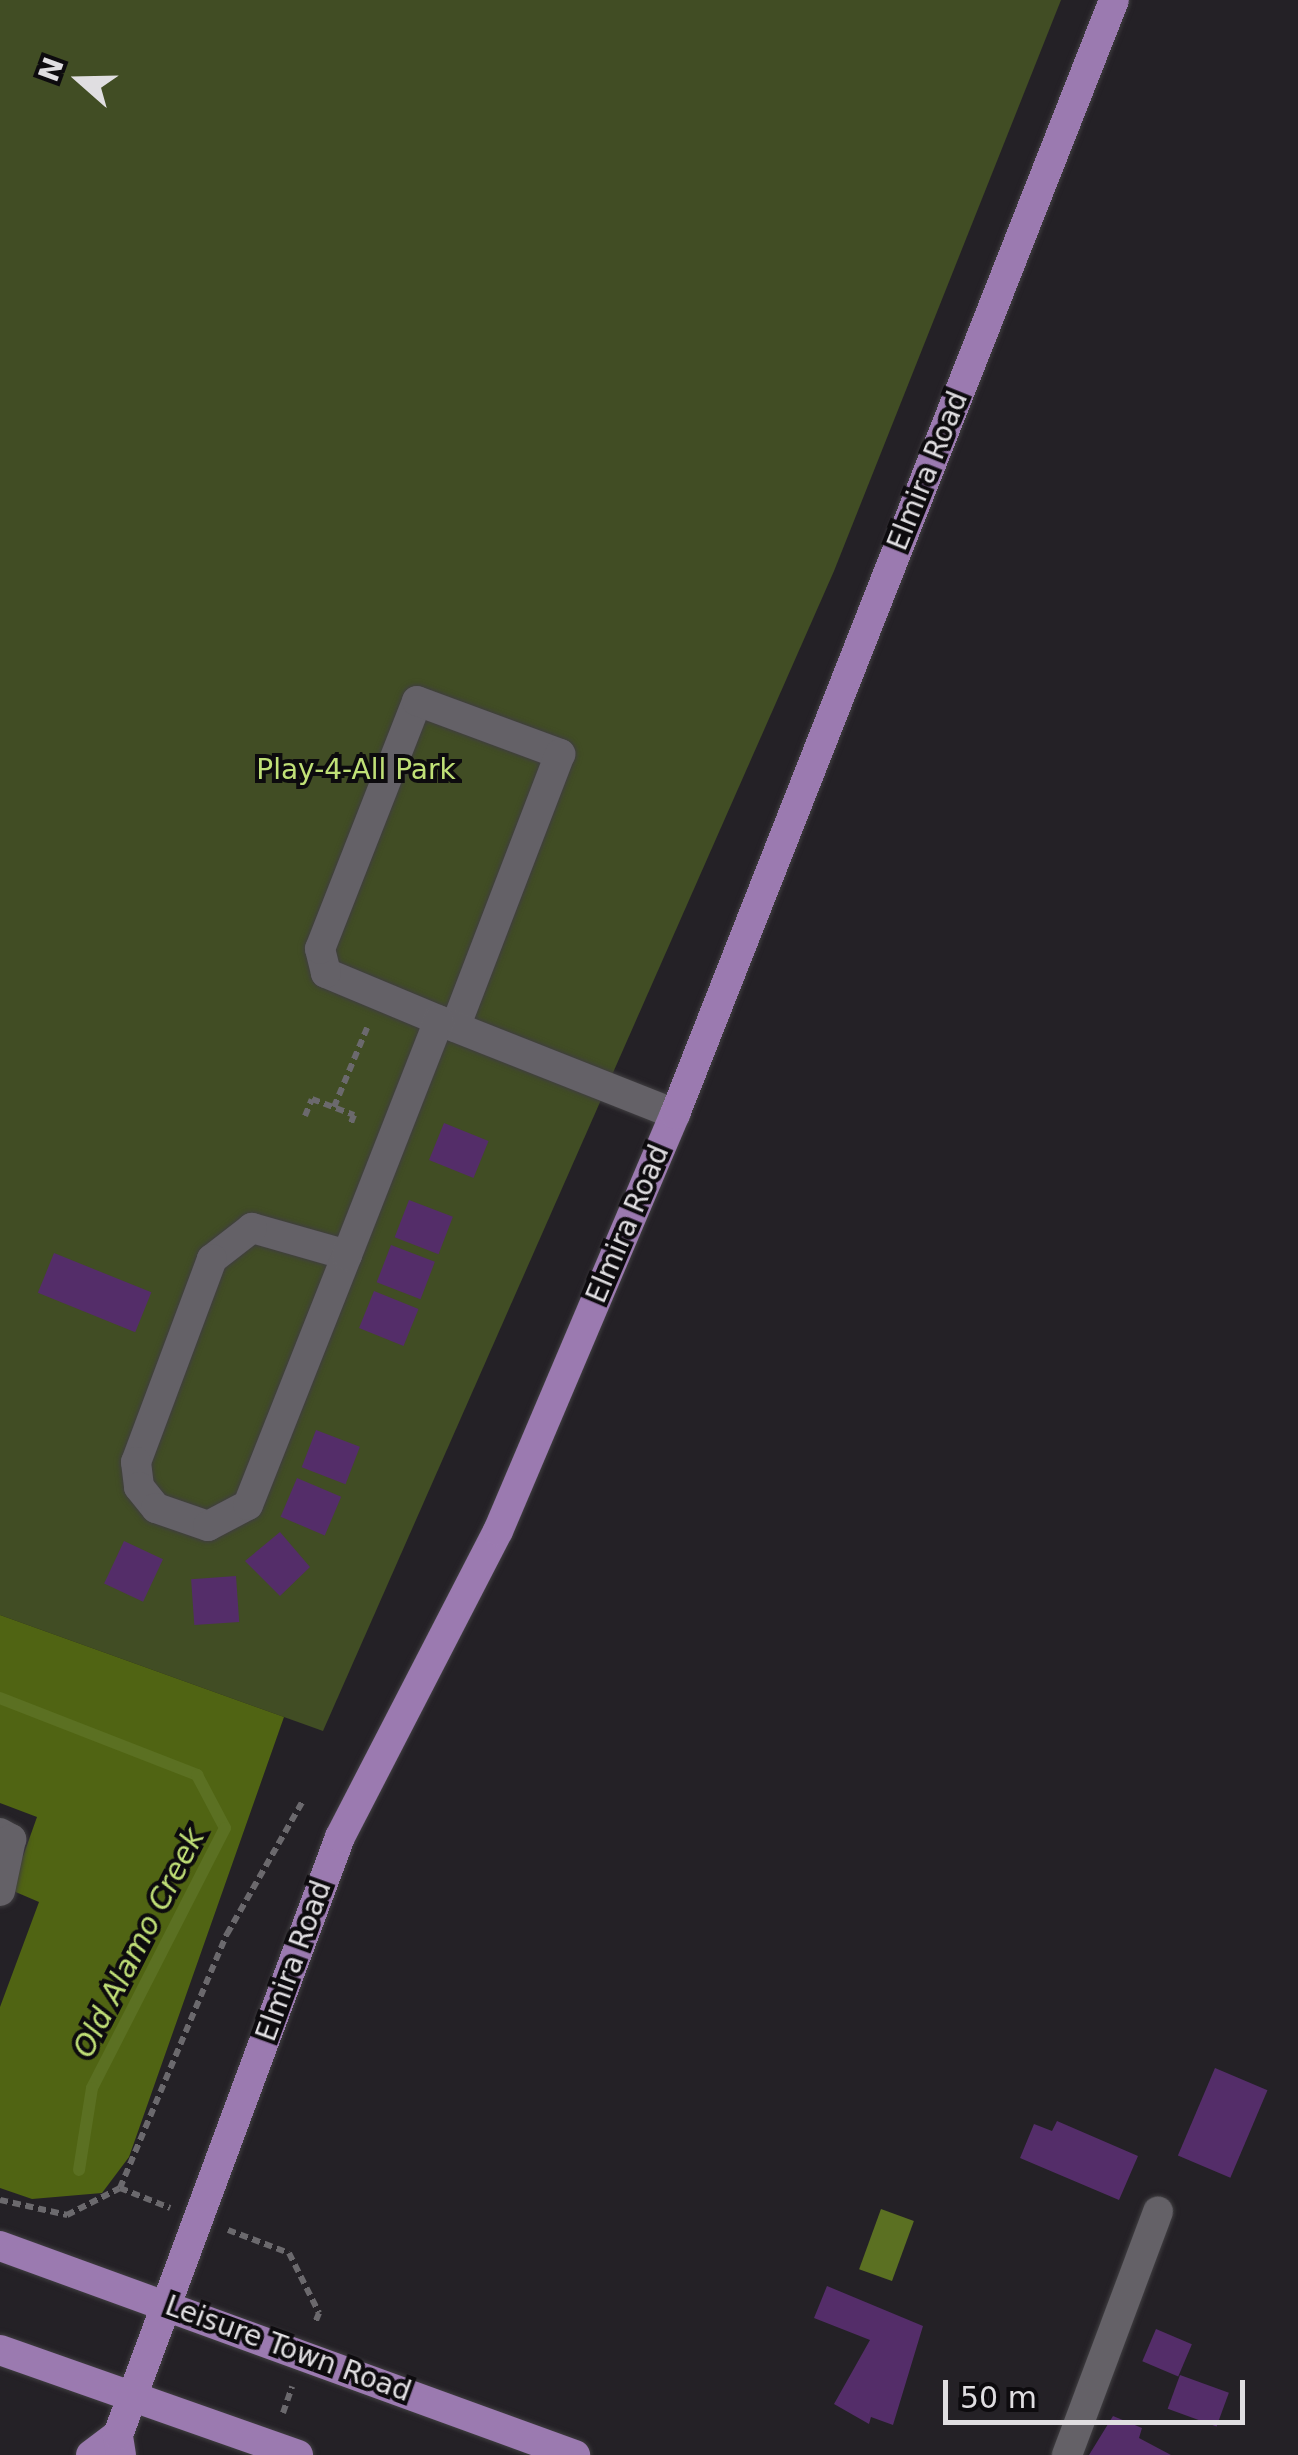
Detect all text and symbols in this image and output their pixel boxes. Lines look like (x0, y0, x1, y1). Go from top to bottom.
north arrow (30, 30, 130, 130)
text: N (32, 53, 71, 86)
street label: Elmira Road (881, 387, 975, 555)
park label: Play-4-All Park (256, 753, 456, 787)
street label: Elmira Road (580, 1140, 676, 1308)
water label: Old Alamo Creek (66, 1822, 212, 2064)
street label: Elmira Road (249, 1876, 339, 2046)
street label: Leisure Town Road (161, 2289, 415, 2409)
scale bar (948, 2360, 1250, 2422)
text: 50 m (960, 2380, 1037, 2415)

